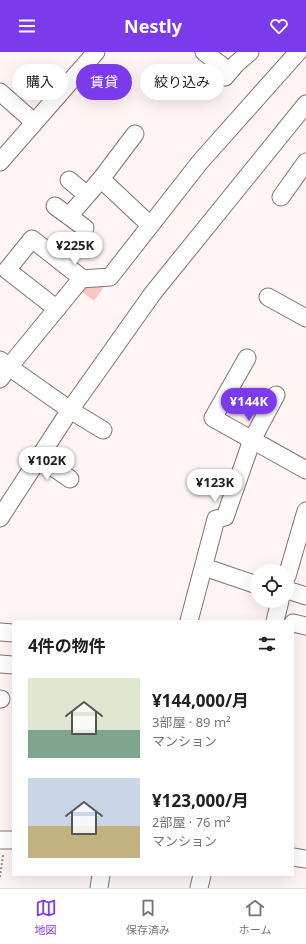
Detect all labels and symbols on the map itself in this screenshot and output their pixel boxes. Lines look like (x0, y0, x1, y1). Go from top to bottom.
pin: ¥225K (47, 232, 103, 266)
pin: ¥144K (221, 388, 277, 422)
pin: ¥102K (19, 447, 75, 481)
pin: ¥123K (187, 469, 243, 503)

